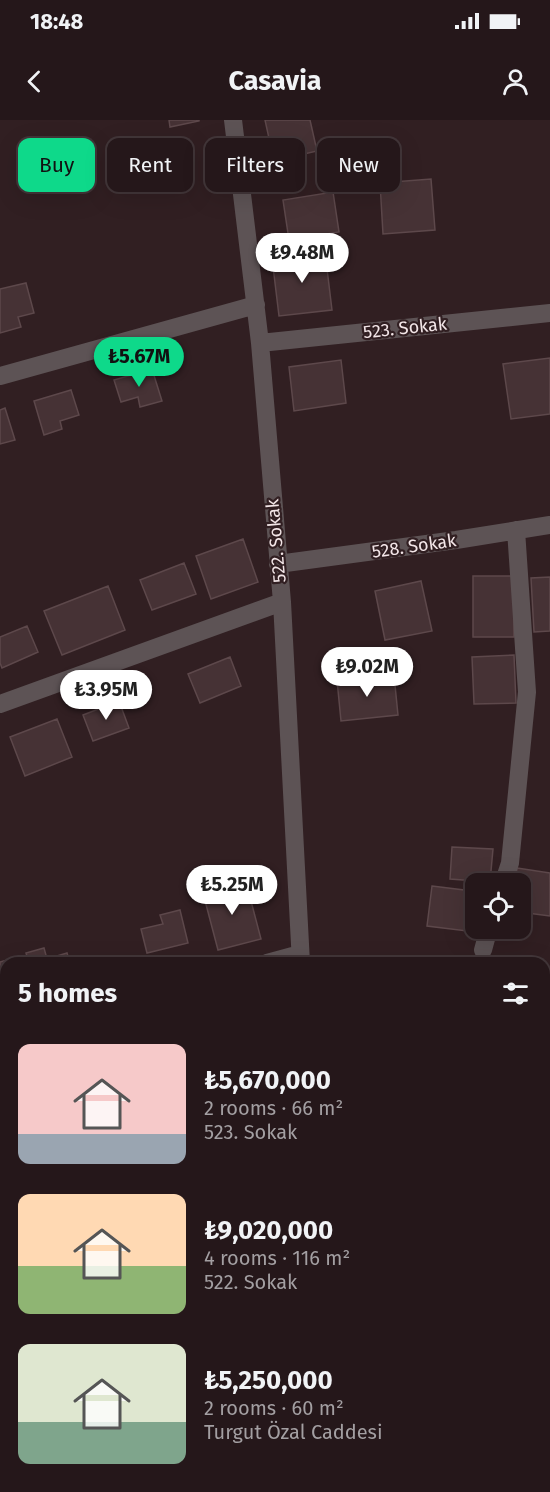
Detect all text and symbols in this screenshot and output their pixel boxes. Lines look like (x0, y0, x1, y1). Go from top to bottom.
text: 18:48 (30, 8, 83, 35)
icon: back (18, 65, 51, 98)
text: Casavia (228, 65, 322, 97)
icon: person (499, 65, 532, 98)
chip: Buy (18, 138, 95, 192)
chip: Rent (107, 138, 193, 192)
chip: Filters (205, 138, 305, 192)
chip: New (317, 138, 400, 192)
pin: ₺9.48M (253, 233, 351, 284)
text: ₺9.48M (270, 240, 334, 264)
street label: 523. Sokak (362, 313, 449, 343)
pin: ₺5.67M (90, 337, 188, 388)
text: ₺5.67M (108, 344, 170, 368)
street label: 522. Sokak (261, 497, 291, 584)
street label: 528. Sokak (370, 529, 458, 563)
pin: ₺9.02M (318, 647, 416, 698)
text: ₺9.02M (335, 654, 399, 678)
pin: ₺3.95M (57, 670, 155, 721)
text: ₺3.95M (74, 677, 138, 701)
pin: ₺5.25M (183, 865, 281, 916)
text: ₺5.25M (200, 872, 264, 896)
map controls (465, 873, 531, 939)
button: locate (465, 873, 531, 939)
icon: filters (499, 977, 532, 1010)
text: 5 homes (18, 978, 117, 1009)
text: ₺5,670,000 (204, 1065, 331, 1096)
icon: home (66, 1068, 138, 1140)
text: 2 rooms · 66 m² (204, 1096, 343, 1120)
text: 523. Sokak (204, 1120, 297, 1144)
text: ₺9,020,000 (204, 1215, 333, 1246)
icon: home (66, 1218, 138, 1290)
text: 4 rooms · 116 m² (204, 1246, 350, 1270)
text: 522. Sokak (204, 1270, 297, 1294)
text: ₺5,250,000 (204, 1365, 333, 1396)
icon: home (66, 1368, 138, 1440)
text: 2 rooms · 60 m² (204, 1396, 344, 1420)
text: Turgut Özal Caddesi (204, 1420, 383, 1444)

